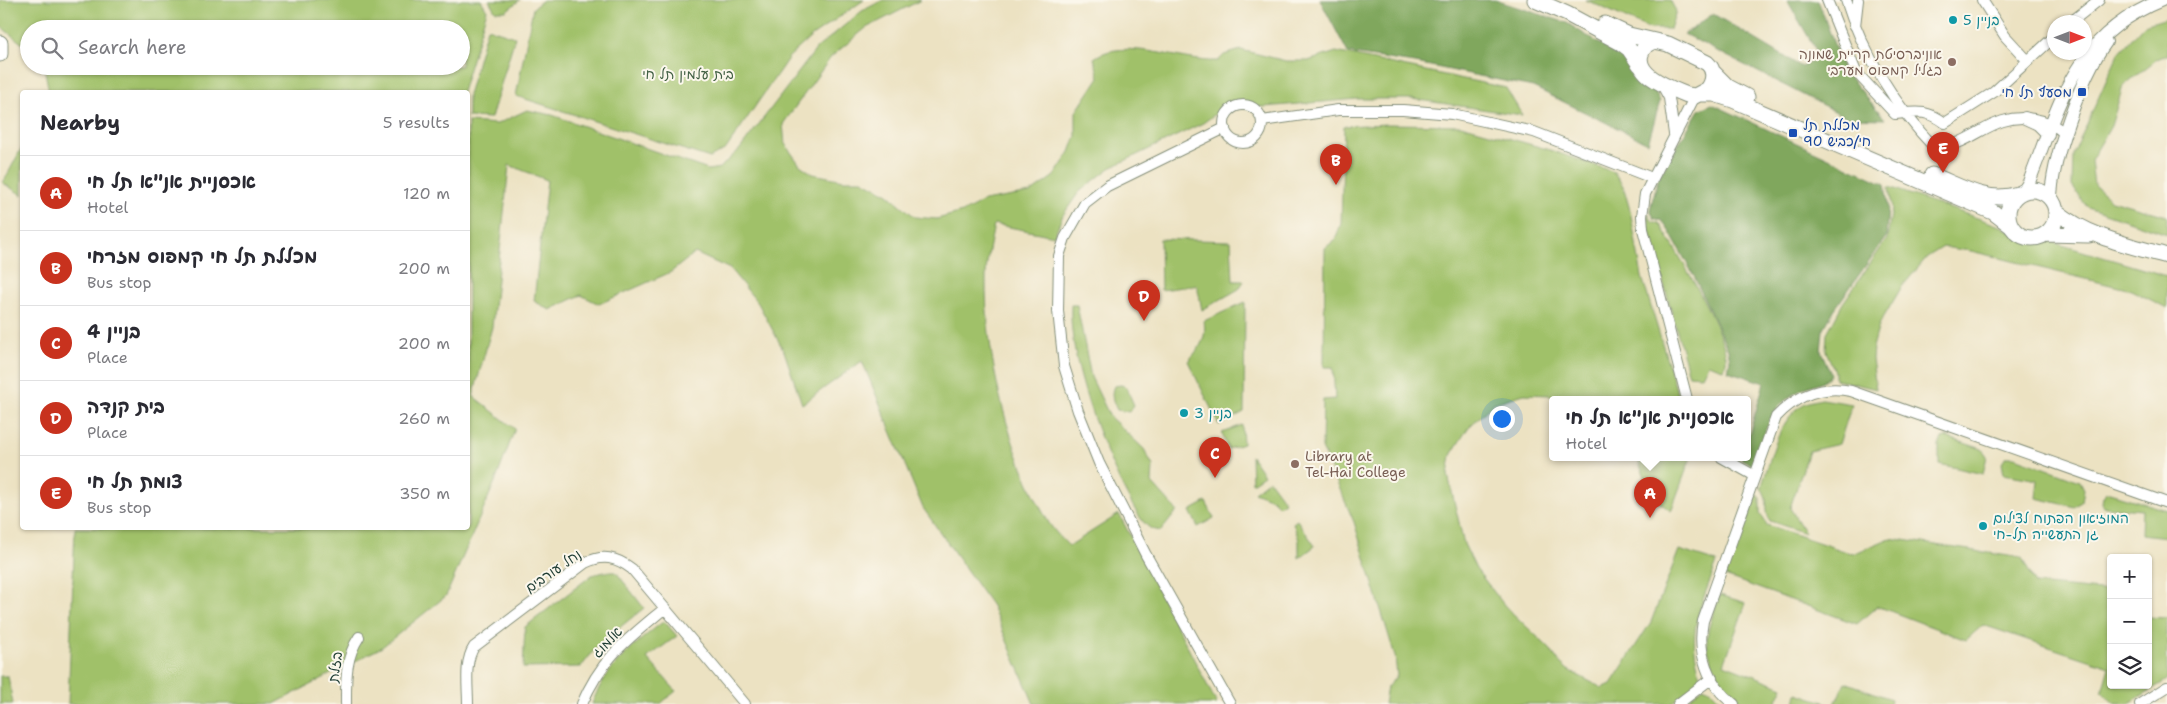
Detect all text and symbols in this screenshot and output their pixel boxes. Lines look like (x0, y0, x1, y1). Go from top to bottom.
place label: בניין 5 (1963, 11, 2000, 29)
marker: בניין 5 (1947, 14, 1959, 26)
north arrow (2047, 15, 2092, 60)
search box (20, 20, 470, 75)
icon: search (38, 34, 66, 62)
text: Search here (78, 35, 187, 60)
place label: אוניברסיטת קריית שמונה בגליל קמפוס מערבי (1799, 45, 1942, 79)
marker: אוניברסיטת קריית שמונה בגליל קמפוס מערבי (1946, 56, 1958, 68)
park label: בית עלמין תל חי (642, 65, 734, 83)
place label: מסעף תל חי (2001, 83, 2072, 101)
marker: מסעף תל חי (2076, 86, 2088, 98)
text: Nearby (40, 109, 120, 137)
text: 5 results (383, 112, 450, 133)
place label: מכללת תל חי/כביש 90 (1803, 116, 1871, 150)
marker: מכללת תל חי/כביש 90 (1787, 127, 1799, 139)
pin: E (1927, 132, 1959, 173)
pin: B (1320, 144, 1352, 185)
text: אכסניית אנ"א תל חי (87, 169, 256, 194)
text: A (50, 183, 62, 204)
text: 120 m (403, 183, 450, 204)
text: Hotel (87, 197, 128, 218)
text: מכללת תל חי קמפוס מזרחי (87, 244, 317, 269)
text: B (51, 258, 61, 279)
text: 200 m (398, 258, 450, 279)
text: Bus stop (87, 272, 152, 293)
pin: D (1128, 280, 1160, 321)
text: בניין 4 (87, 319, 141, 344)
text: C (51, 333, 61, 354)
text: 200 m (398, 333, 450, 354)
text: Place (87, 347, 128, 368)
text: בית קנדה (87, 394, 165, 419)
popup (1549, 396, 1751, 461)
place label: בניין 3 (1194, 404, 1232, 422)
text: אכסניית אנ"א תל חי (1566, 405, 1735, 430)
your location (1489, 406, 1515, 432)
marker: בניין 3 (1178, 407, 1190, 419)
text: D (50, 408, 62, 429)
text: 260 m (398, 408, 450, 429)
text: Place (87, 422, 128, 443)
text: Hotel (1566, 433, 1607, 454)
pin: C (1199, 437, 1231, 478)
place label: Library at Tel-Hai College (1305, 447, 1406, 481)
marker: Library at Tel-Hai College (1289, 458, 1301, 470)
text: צומת תל חי (87, 469, 183, 494)
pin: A (1634, 477, 1666, 518)
text: E (51, 483, 61, 504)
text: 350 m (399, 483, 450, 504)
text: Bus stop (87, 497, 152, 518)
place label: המוזיאון הפתוח לצילום גן התעשייה תל-חי (1993, 509, 2129, 543)
marker: המוזיאון הפתוח לצילום גן התעשייה תל-חי (1977, 520, 1989, 532)
street label: נחל עורבים (521, 545, 585, 597)
map controls (2107, 554, 2152, 689)
button: + (2107, 554, 2152, 599)
button: − (2107, 599, 2152, 644)
street label: אלמוג (588, 623, 626, 661)
button: layers (2107, 644, 2152, 689)
street label: בזלת (324, 650, 346, 685)

